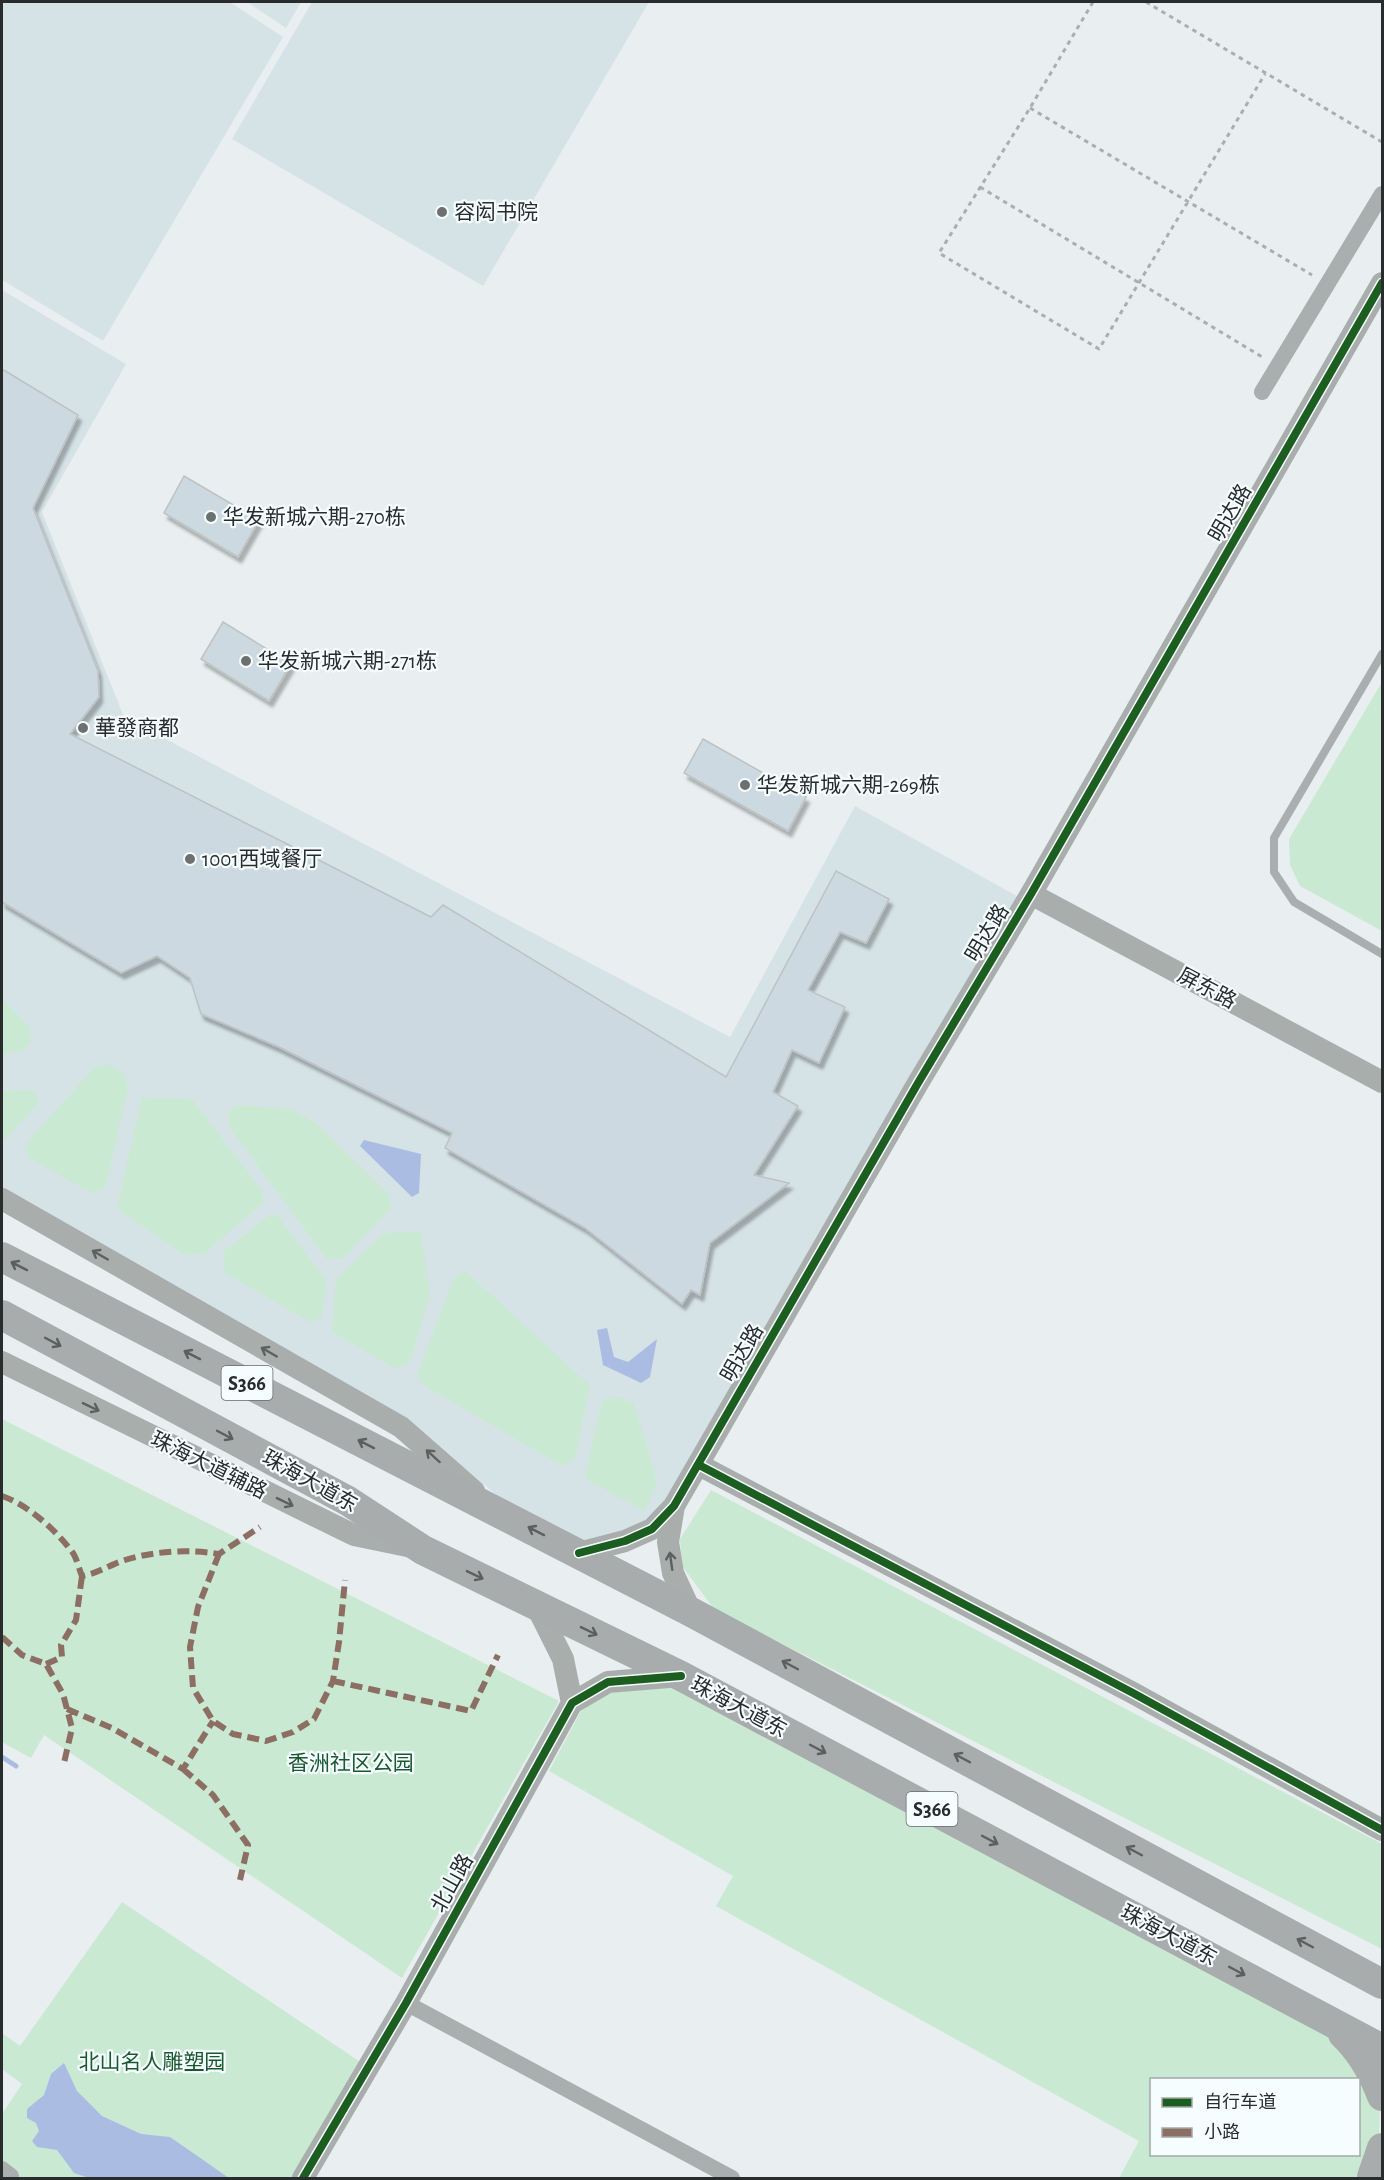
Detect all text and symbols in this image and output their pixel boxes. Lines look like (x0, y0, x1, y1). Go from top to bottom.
place label: 容闳书院 (454, 201, 538, 223)
marker: 容闳书院 (435, 205, 449, 219)
street label: 明达路 (1205, 480, 1255, 546)
place label: 华发新城六期-270栋 (223, 506, 406, 528)
marker: 华发新城六期-270栋 (204, 510, 218, 524)
place label: 华发新城六期-271栋 (258, 650, 437, 672)
marker: 华发新城六期-271栋 (239, 654, 253, 668)
place label: 華發商都 (95, 717, 179, 739)
marker: 華發商都 (76, 721, 90, 735)
place label: 华发新城六期-269栋 (757, 774, 940, 796)
marker: 华发新城六期-269栋 (738, 778, 752, 792)
place label: 1001西域餐厅 (202, 848, 323, 870)
marker: 1001西域餐厅 (183, 852, 197, 866)
street label: 明达路 (961, 900, 1013, 966)
street label: 屏东路 (1174, 963, 1240, 1013)
one-way arrow (92, 1249, 109, 1261)
one-way arrow (10, 1260, 28, 1271)
street label: 明达路 (717, 1320, 767, 1386)
one-way arrow (44, 1336, 61, 1348)
one-way arrow (261, 1346, 278, 1358)
one-way arrow (184, 1349, 202, 1360)
road number: S366 (222, 1366, 272, 1400)
one-way arrow (82, 1402, 100, 1414)
street label: 珠海大道辅路 (148, 1427, 270, 1503)
one-way arrow (216, 1429, 233, 1441)
one-way arrow (357, 1437, 375, 1449)
street label: 珠海大道东 (259, 1446, 361, 1516)
one-way arrow (426, 1449, 441, 1463)
one-way arrow (276, 1497, 294, 1508)
one-way arrow (527, 1524, 545, 1536)
one-way arrow (665, 1551, 676, 1571)
one-way arrow (466, 1570, 484, 1582)
one-way arrow (579, 1625, 597, 1637)
one-way arrow (782, 1659, 800, 1670)
street label: 珠海大道东 (687, 1673, 791, 1741)
one-way arrow (809, 1743, 826, 1755)
park label: 香洲社区公园 (288, 1752, 414, 1774)
one-way arrow (954, 1752, 971, 1764)
road number: S366 (906, 1792, 958, 1826)
one-way arrow (981, 1835, 999, 1846)
one-way arrow (1125, 1845, 1143, 1856)
street label: 北山路 (427, 1850, 477, 1916)
street label: 珠海大道东 (1117, 1901, 1221, 1969)
one-way arrow (1297, 1937, 1314, 1949)
one-way arrow (1228, 1965, 1246, 1977)
park label: 北山名人雕塑园 (79, 2051, 226, 2073)
legend (1150, 2078, 1360, 2156)
text: 自行车道 (1204, 2092, 1276, 2112)
text: 小路 (1204, 2122, 1240, 2142)

